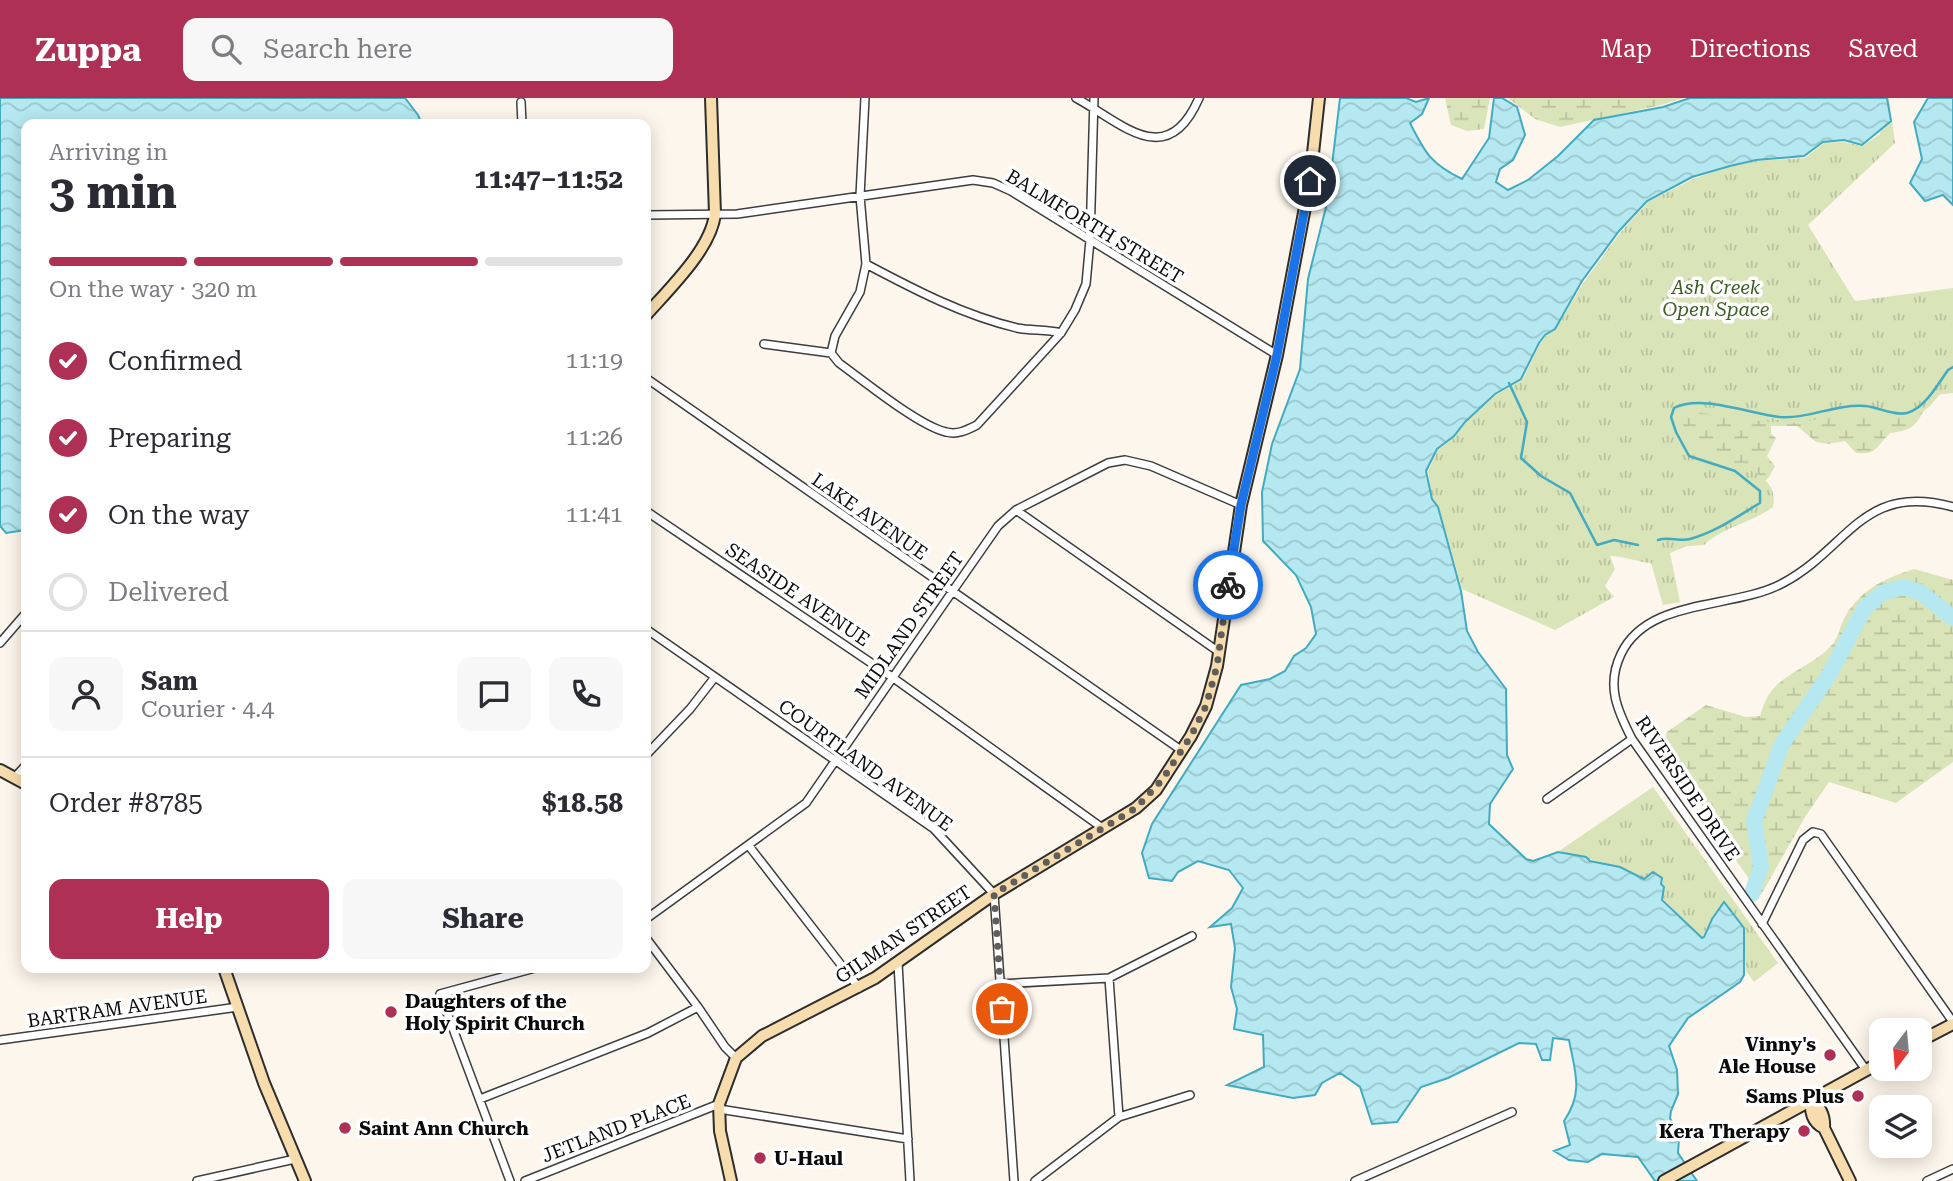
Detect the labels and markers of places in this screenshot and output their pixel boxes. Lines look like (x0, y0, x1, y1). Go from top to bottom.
pin (1280, 151, 1340, 211)
pin (972, 979, 1032, 1039)
place label: Daughters of the Holy Spirit Church (405, 990, 585, 1035)
marker: Daughters of the Holy Spirit Church (383, 1004, 399, 1020)
place label: Vinny's Ale House (1719, 1033, 1816, 1078)
marker: Vinny's Ale House (1822, 1047, 1838, 1063)
place label: Sams Plus (1746, 1085, 1844, 1108)
marker: Sams Plus (1850, 1088, 1866, 1104)
place label: Saint Ann Church (359, 1117, 529, 1140)
marker: Saint Ann Church (337, 1120, 353, 1136)
place label: Kera Therapy (1659, 1120, 1791, 1143)
marker: Kera Therapy (1796, 1123, 1812, 1139)
place label: U-Haul (774, 1147, 843, 1170)
marker: U-Haul (752, 1150, 768, 1166)

